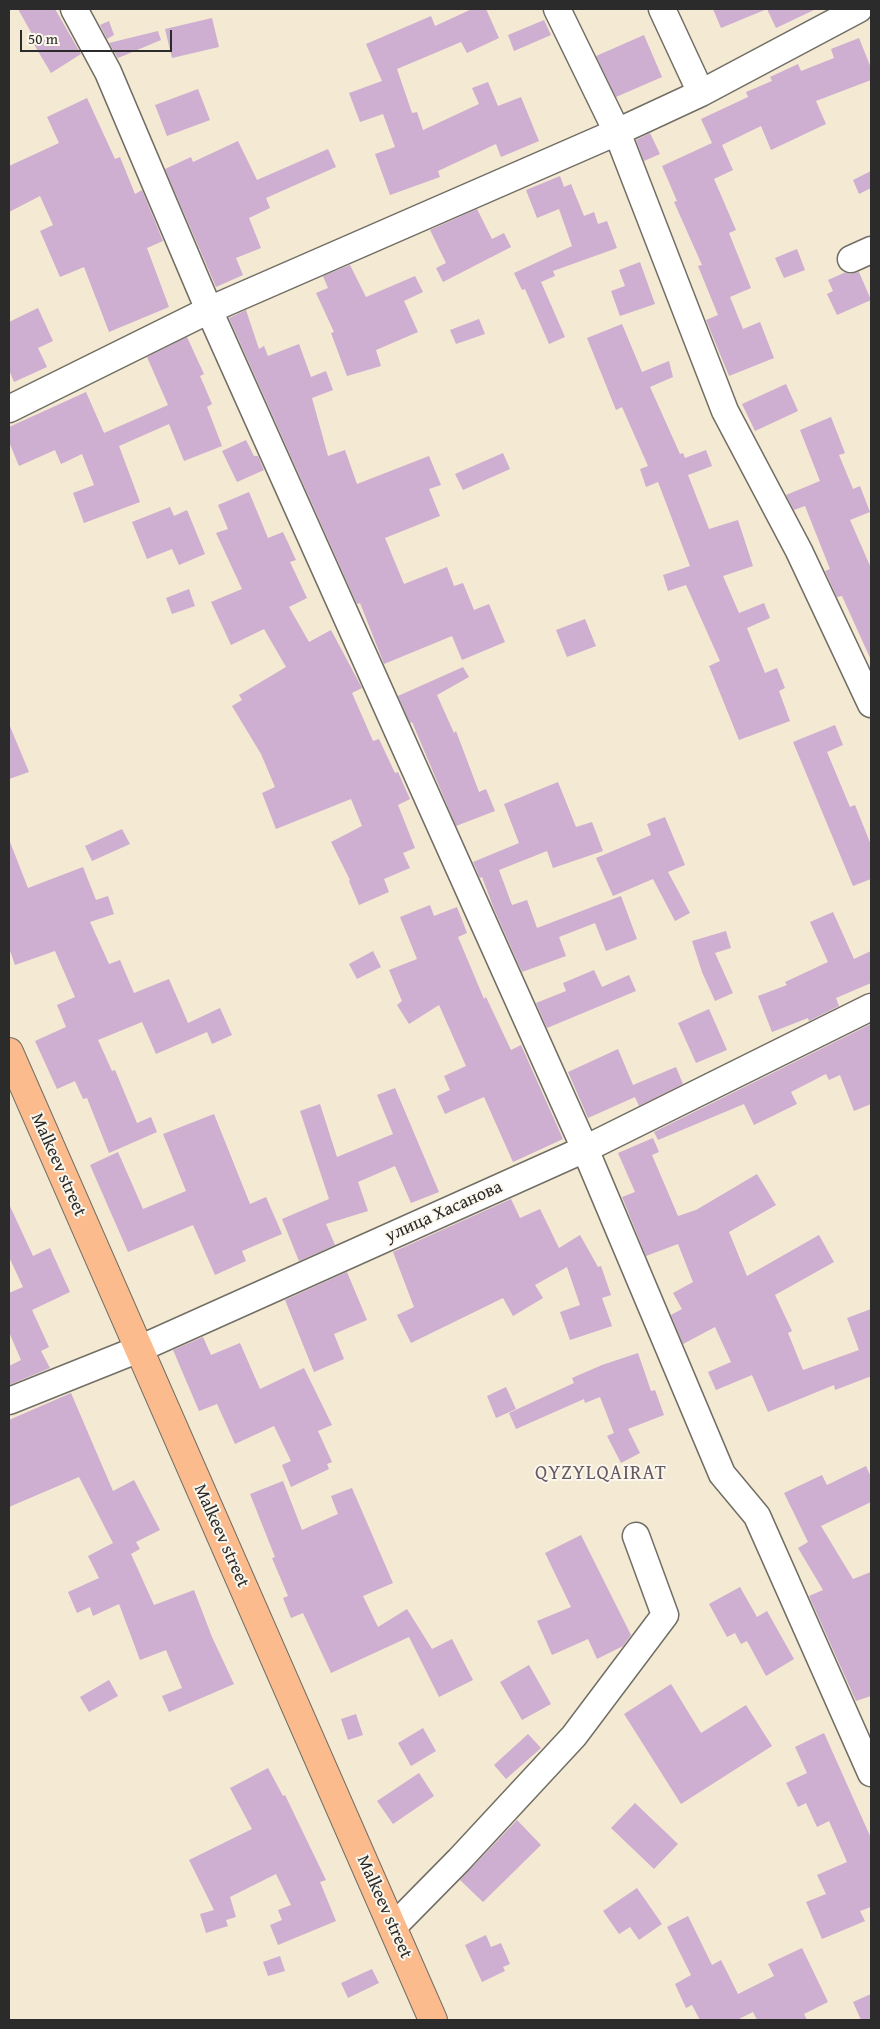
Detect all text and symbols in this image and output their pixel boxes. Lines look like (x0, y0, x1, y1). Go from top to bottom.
scale bar (22, 20, 175, 52)
text: 50 m (28, 28, 58, 49)
street label: Malkeev street (26, 1110, 90, 1220)
street label: улица Хасанова (382, 1177, 506, 1247)
district label: QYZYLQAIRAT (534, 1462, 668, 1486)
street label: Malkeev street (189, 1481, 253, 1591)
street label: Malkeev street (352, 1852, 416, 1962)

